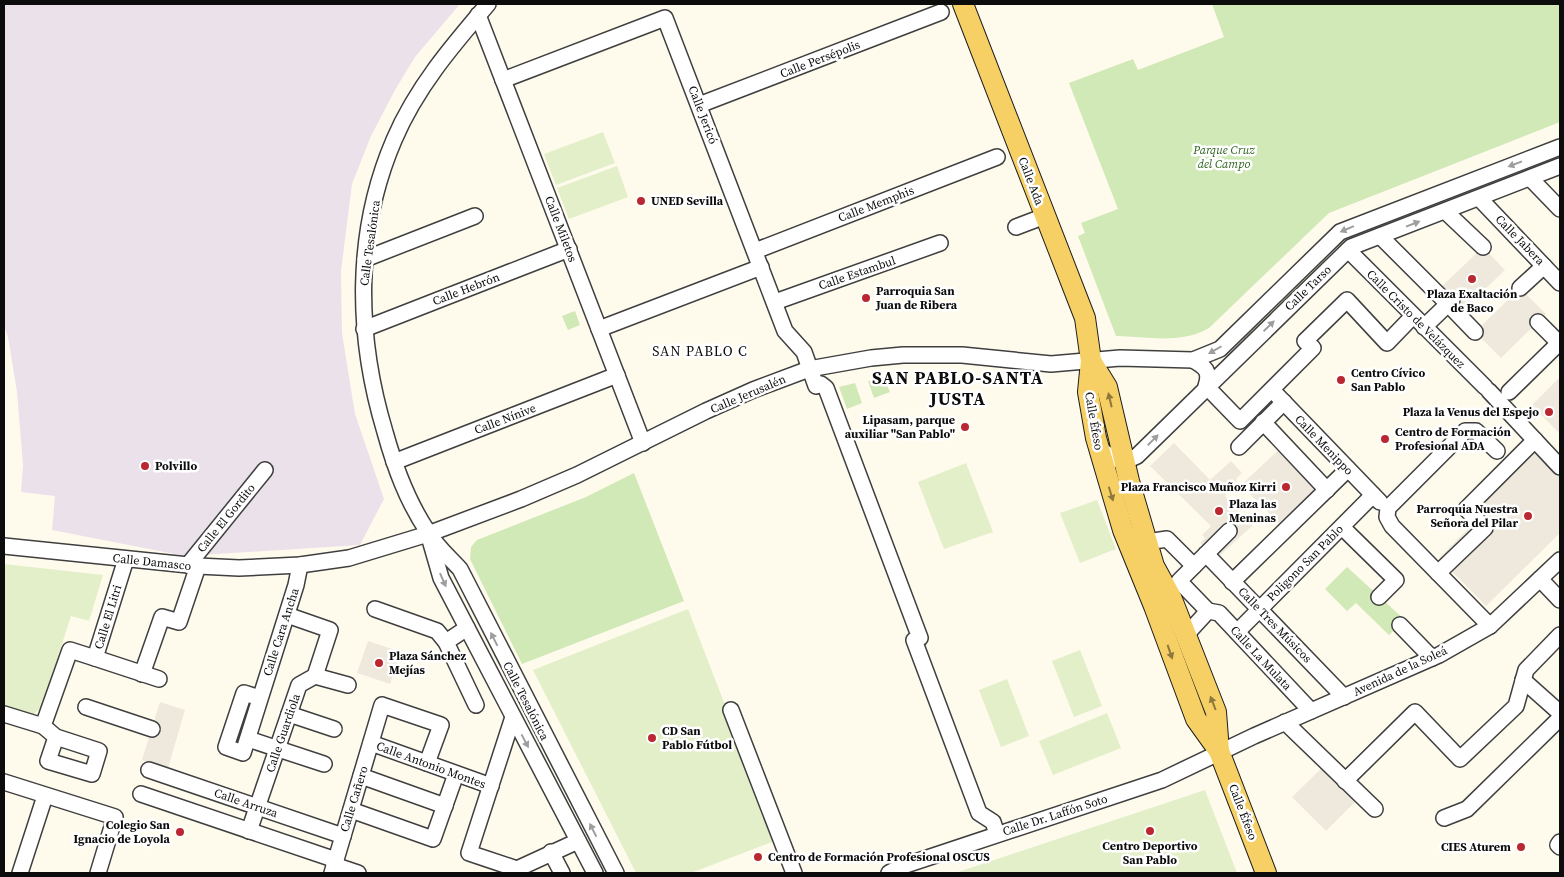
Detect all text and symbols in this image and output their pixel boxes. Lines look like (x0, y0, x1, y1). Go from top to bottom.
street label: Calle Persépolis (778, 36, 862, 82)
street label: Calle Jericó (685, 84, 722, 147)
park label: Parque Cruz del Campo (1192, 142, 1255, 172)
street label: Calle Ada (1015, 155, 1048, 208)
one-way arrow (1507, 160, 1522, 168)
street label: Calle Memphis (836, 182, 916, 226)
place label: UNED Sevilla (651, 193, 724, 209)
street label: Calle Miletos (541, 194, 581, 264)
marker: UNED Sevilla (635, 195, 647, 207)
street label: Calle Tesalónica (356, 198, 384, 287)
street label: Calle Jabera (1492, 211, 1549, 269)
one-way arrow (1405, 220, 1420, 227)
one-way arrow (1340, 226, 1354, 234)
street label: Calle Estambul (816, 252, 898, 294)
street label: Calle Tarso (1281, 261, 1335, 314)
street label: Calle Cristo de Velázquez (1363, 266, 1469, 372)
street label: Calle Hebrón (430, 269, 502, 309)
marker: Plaza Exaltación de Baco (1466, 273, 1478, 285)
place label: Parroquia San Juan de Ribera (875, 283, 958, 313)
place label: Plaza Exaltación de Baco (1427, 286, 1518, 316)
marker: Parroquia San Juan de Ribera (860, 292, 872, 304)
one-way arrow (1262, 320, 1274, 332)
district label: SAN PABLO C (652, 341, 748, 361)
one-way arrow (1208, 346, 1221, 355)
district label: SAN PABLO-SANTA JUSTA (872, 365, 1044, 411)
place label: Centro Cívico San Pablo (1351, 365, 1425, 395)
street label: Calle Jerusalén (708, 371, 788, 417)
marker: Centro Cívico San Pablo (1335, 374, 1347, 386)
street label: Calle Éfeso (1081, 391, 1107, 452)
one-way arrow (1106, 393, 1114, 408)
street label: Calle Nínive (472, 400, 538, 438)
place label: Plaza la Venus del Espejo (1403, 404, 1539, 420)
marker: Plaza la Venus del Espejo (1543, 406, 1555, 418)
place label: Lipasam, parque auxiliar "San Pablo" (845, 412, 955, 442)
street label: Calle Menippo (1291, 412, 1357, 479)
marker: Lipasam, parque auxiliar "San Pablo" (959, 421, 971, 433)
place label: Centro de Formación Profesional ADA (1395, 424, 1512, 454)
marker: Centro de Formación Profesional ADA (1379, 433, 1391, 445)
one-way arrow (1147, 434, 1159, 446)
place label: Polvillo (155, 458, 197, 474)
marker: Polvillo (139, 460, 151, 472)
place label: Plaza Francisco Muñoz Kirri (1121, 479, 1276, 495)
street label: Calle El Gordito (193, 480, 259, 556)
marker: Plaza Francisco Muñoz Kirri (1280, 481, 1292, 493)
one-way arrow (1108, 486, 1116, 501)
place label: Plaza las Meninas (1229, 496, 1277, 526)
place label: Parroquia Nuestra Señora del Pilar (1416, 501, 1519, 531)
marker: Plaza las Meninas (1213, 505, 1225, 517)
marker: Parroquia Nuestra Señora del Pilar (1522, 510, 1534, 522)
street label: Poligono San Pablo (1263, 521, 1347, 605)
street label: Calle Damasco (112, 550, 192, 574)
one-way arrow (440, 573, 448, 587)
street label: Calle El Litri (91, 582, 126, 651)
street label: Calle Tres Músicos (1235, 584, 1315, 666)
street label: Calle Cara Ancha (259, 585, 303, 678)
street label: Calle La Mulata (1227, 622, 1296, 694)
one-way arrow (490, 632, 498, 646)
street label: Avenida de la Soleá (1350, 642, 1450, 700)
one-way arrow (1166, 645, 1174, 660)
place label: Plaza Sánchez Mejías (389, 648, 467, 678)
marker: Plaza Sánchez Mejías (373, 657, 385, 669)
street label: Calle Tesalónica (499, 659, 553, 744)
street label: Calle Guardiola (262, 691, 304, 775)
one-way arrow (1209, 696, 1216, 711)
place label: CD San Pablo Fútbol (662, 723, 732, 753)
marker: CD San Pablo Fútbol (646, 732, 658, 744)
one-way arrow (521, 733, 529, 748)
street label: Calle Antonio Montes (374, 738, 488, 792)
street label: Calle Cañero (336, 764, 372, 834)
street label: Calle Éfeso (1225, 782, 1261, 843)
street label: Calle Arruza (212, 785, 281, 822)
street label: Calle Dr. Laffón Soto (1001, 790, 1110, 840)
place label: Colegio San Ignacio de Loyola (73, 817, 171, 847)
one-way arrow (589, 823, 597, 837)
marker: Centro Deportivo San Pablo (1144, 825, 1156, 837)
marker: Colegio San Ignacio de Loyola (174, 826, 186, 838)
place label: Centro Deportivo San Pablo (1102, 838, 1198, 868)
place label: CIES Aturem (1441, 839, 1511, 855)
marker: CIES Aturem (1515, 841, 1527, 853)
place label: Centro de Formación Profesional OSCUS (768, 849, 990, 865)
marker: Centro de Formación Profesional OSCUS (752, 851, 764, 863)

